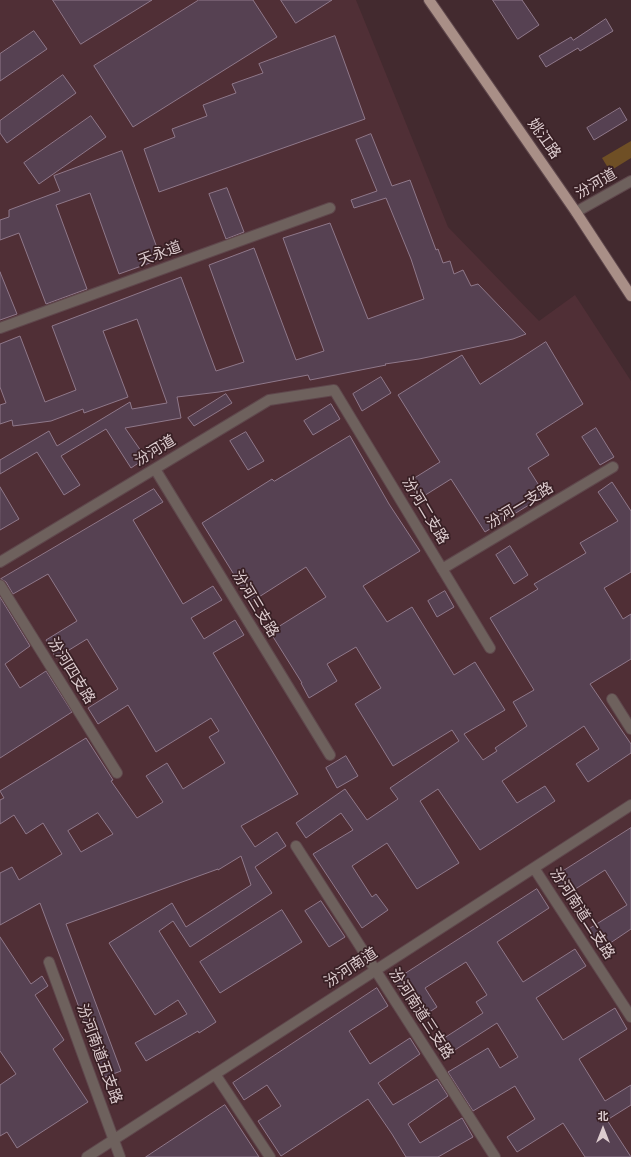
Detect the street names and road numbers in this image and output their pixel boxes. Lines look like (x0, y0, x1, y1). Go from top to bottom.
street label: 姚江路 (524, 115, 564, 163)
street label: 汾河道 (572, 165, 620, 203)
street label: 天永道 (136, 238, 184, 270)
street label: 汾河道 (131, 432, 179, 470)
street label: 汾河二支路 (398, 474, 452, 548)
street label: 汾河一支路 (483, 479, 557, 533)
street label: 汾河三支路 (228, 567, 282, 641)
street label: 汾河四支路 (43, 634, 99, 708)
street label: 汾河南道二支路 (546, 865, 618, 963)
street label: 汾河南道 (321, 944, 381, 992)
street label: 汾河南道三支路 (385, 965, 457, 1063)
street label: 汾河南道五支路 (73, 1002, 125, 1106)

